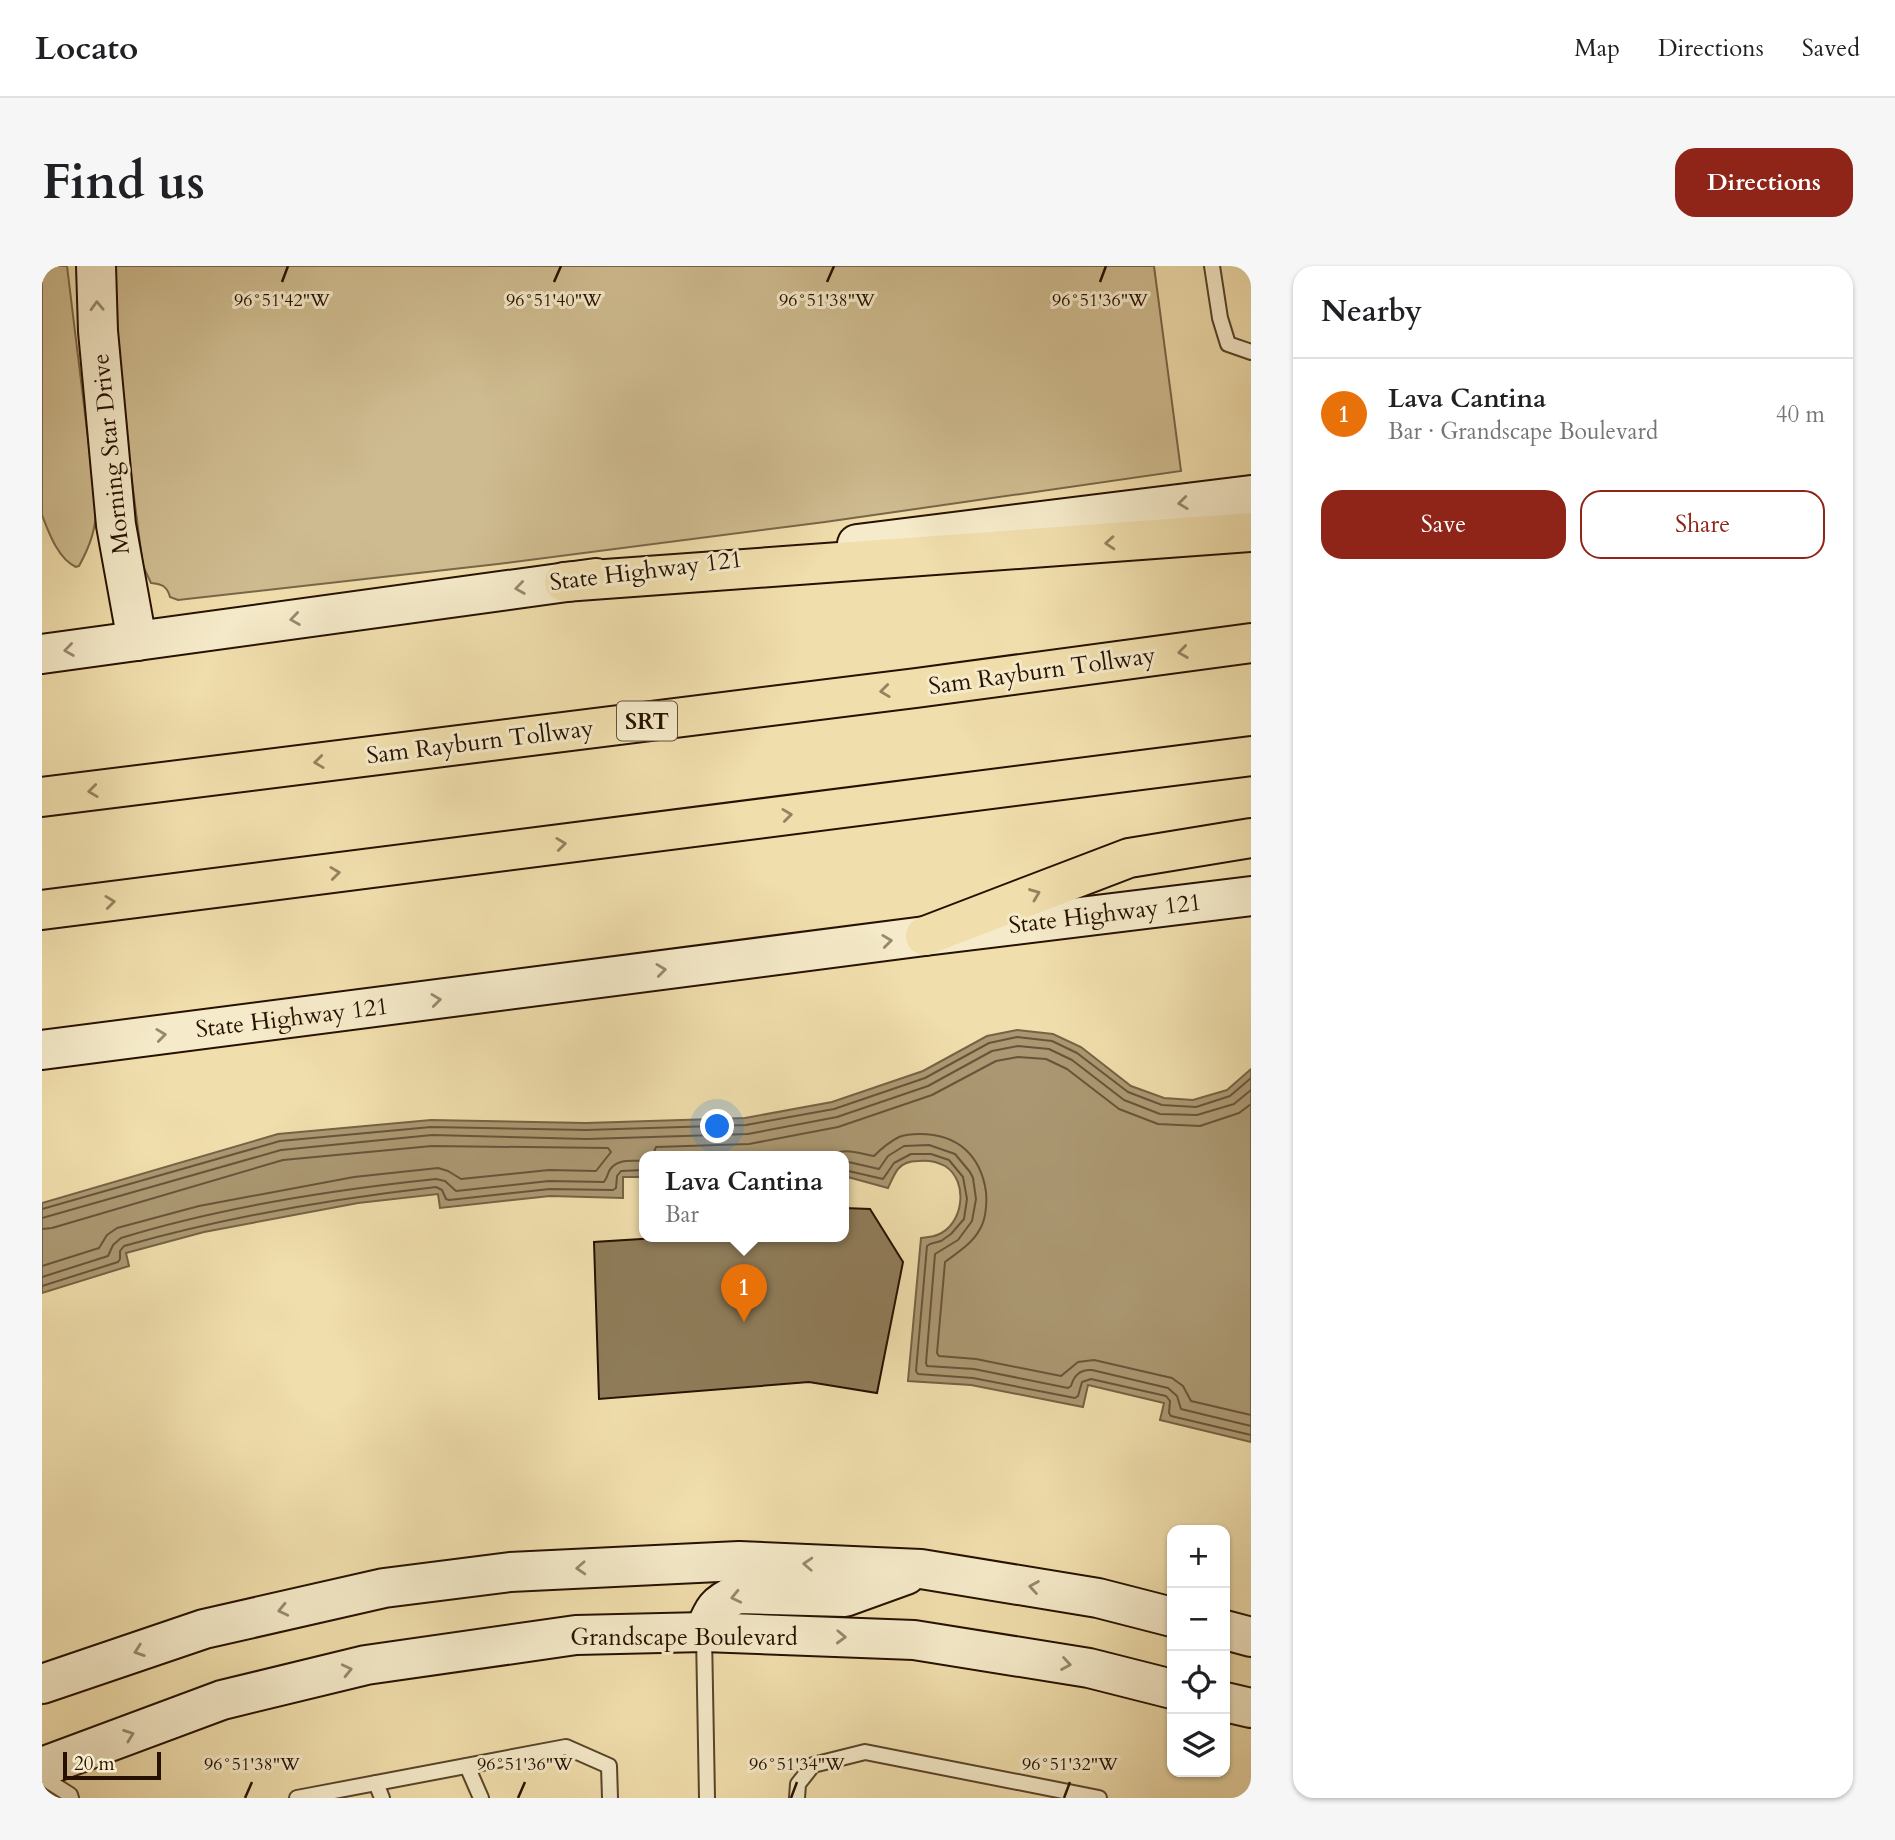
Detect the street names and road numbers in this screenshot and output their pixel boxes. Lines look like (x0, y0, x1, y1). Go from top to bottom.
street label: Morning Star Drive (84, 352, 138, 556)
street label: State Highway 121 (548, 543, 744, 599)
street label: Sam Rayburn Tollway (926, 639, 1158, 703)
road number: SRT (617, 702, 677, 741)
street label: Sam Rayburn Tollway (364, 712, 596, 772)
street label: State Highway 121 (1007, 886, 1203, 942)
street label: State Highway 121 (194, 990, 390, 1046)
street label: Grandscape Boulevard (570, 1621, 798, 1654)

